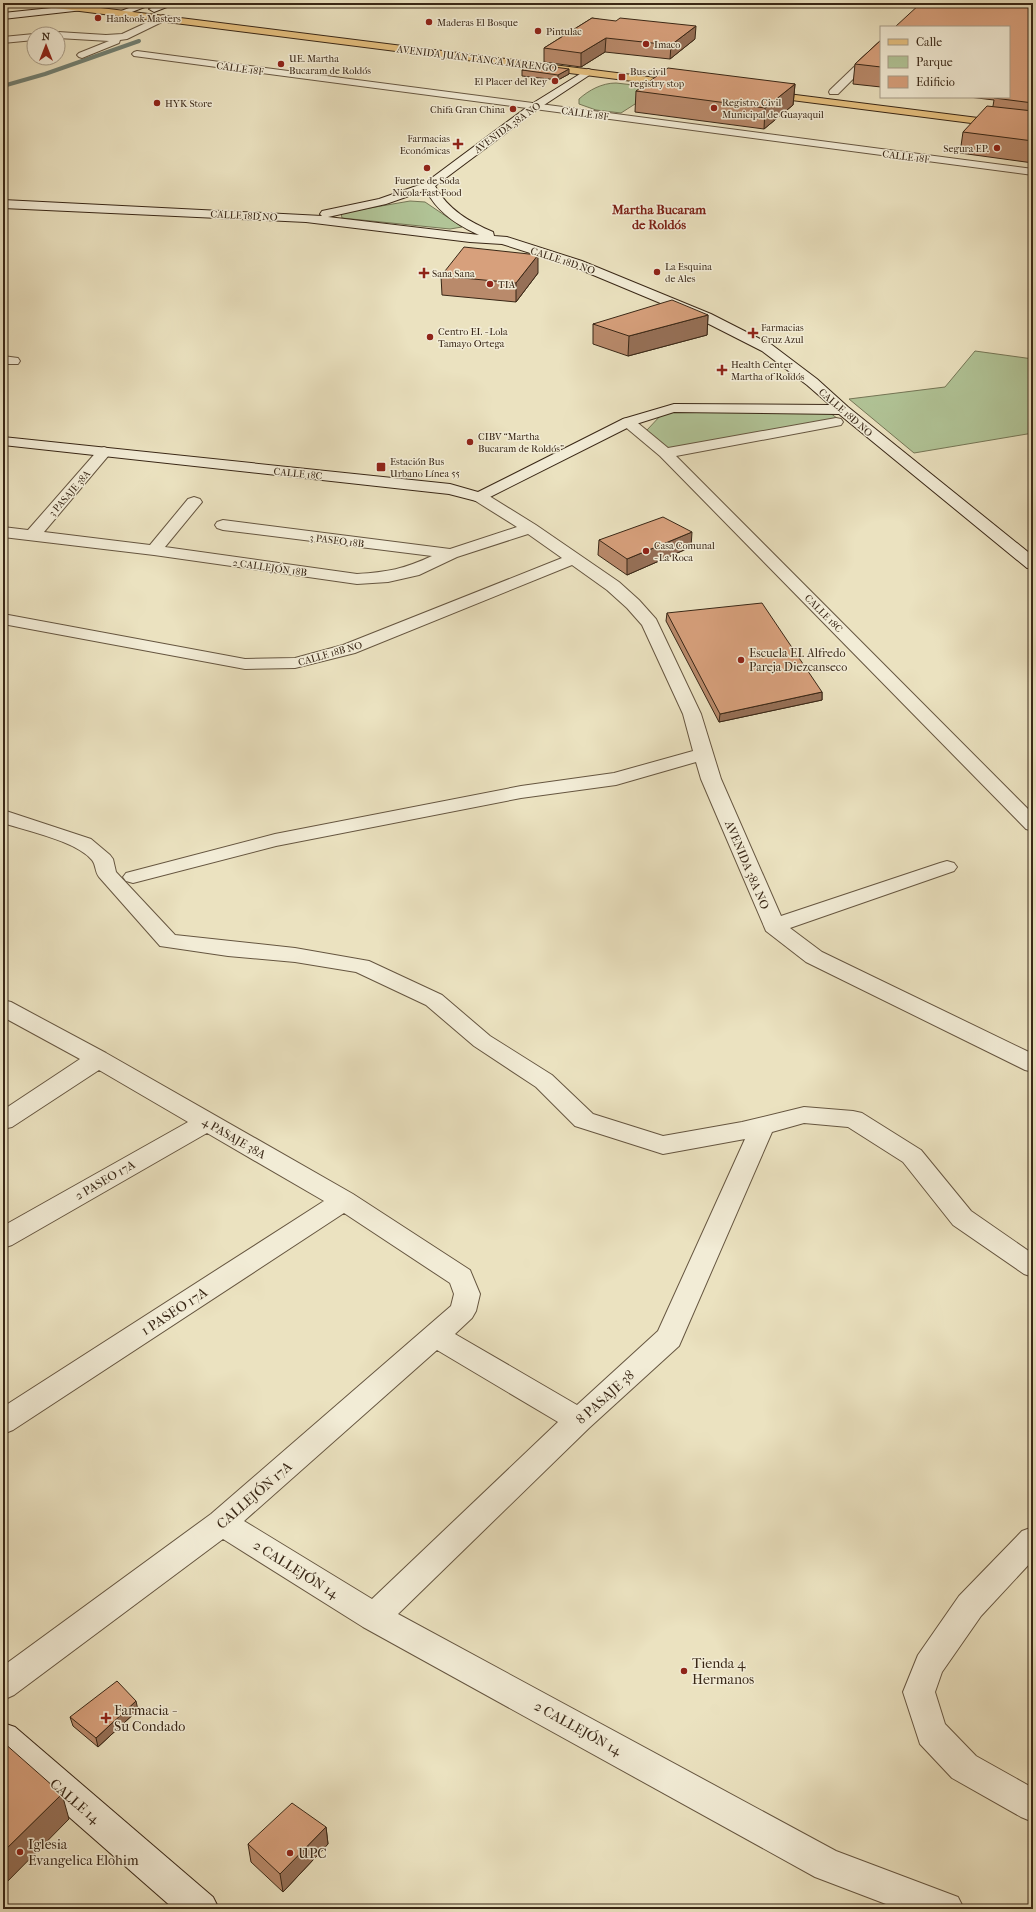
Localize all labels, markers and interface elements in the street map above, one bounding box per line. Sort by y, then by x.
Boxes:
marker: Hankook Masters [93,13,103,23]
place label: Hankook Masters [106,13,181,25]
marker: Maderas El Bosque [424,17,434,27]
place label: Maderas El Bosque [437,17,518,29]
north arrow [26,26,66,66]
marker: Pintulac [533,26,543,36]
place label: Pintulac [546,26,582,38]
legend [880,26,1010,98]
text: N [42,30,51,43]
text: Calle [916,35,942,49]
marker: Imaco [641,39,651,49]
place label: Imaco [654,39,680,51]
street label: AVENIDA JUAN TANCA MARENGO [395,43,558,75]
place label: UE. Martha Bucaram de Roldós [289,53,371,77]
text: Parque [916,55,953,69]
marker: UE. Martha Bucaram de Roldós [276,59,286,69]
street label: CALLE 18F [216,60,265,78]
place label: Bus civil registry stop [630,66,685,90]
marker: Bus civil registry stop [617,72,627,82]
text: Edificio [916,75,955,89]
place label: El Placer del Rey [474,76,548,88]
marker: El Placer del Rey [550,76,560,86]
place label: Registro Civil Municipal de Guayaquil [722,97,824,121]
marker: HYK Store [152,98,162,108]
place label: HYK Store [165,98,212,110]
street label: AVENIDA 38A NO [471,100,543,157]
marker: Registro Civil Municipal de Guayaquil [709,103,719,113]
place label: Chifa Gran China [430,104,505,116]
marker: Chifa Gran China [508,104,518,114]
street label: CALLE 18F [561,105,610,123]
place label: Farmacias Económicas [400,133,450,157]
marker: Farmacias Económicas [453,139,463,149]
place label: Segura EP. [943,143,989,155]
marker: Segura EP. [992,143,1002,153]
street label: CALLE 18F [882,148,931,166]
marker: Fuente de Soda Nicola Fast Food [422,163,432,173]
place label: Fuente de Soda Nicola Fast Food [392,175,462,199]
district label: Martha Bucaram de Roldós [611,202,706,232]
street label: CALLE 18D NO [210,208,278,224]
street label: CALLE 18D NO [529,245,597,277]
place label: La Esquina de Ales [665,261,712,285]
marker: La Esquina de Ales [652,267,662,277]
marker: Sana Sana [419,268,429,278]
place label: Sana Sana [432,268,475,280]
marker: TIA [485,279,495,289]
place label: TIA [498,279,516,291]
place label: Farmacias Cruz Azul [761,322,804,346]
place label: Centro EI. - Lola Tamayo Ortega [438,326,508,350]
marker: Farmacias Cruz Azul [748,328,758,338]
marker: Centro EI. - Lola Tamayo Ortega [425,332,435,342]
place label: Health Center Martha of Roldós [731,359,805,383]
marker: Health Center Martha of Roldós [716,364,728,376]
street label: CALLE 18D NO [816,386,875,439]
place label: CIBV “Martha Bucaram de Roldós” [478,431,564,455]
marker: CIBV “Martha Bucaram de Roldós” [465,437,475,447]
place label: Estación Bus Urbano Línea 55 [390,456,460,480]
marker: Estación Bus Urbano Línea 55 [375,461,387,473]
street label: CALLE 18C [273,465,323,483]
street label: 3 PASAJE 38A [46,468,93,519]
street label: 3 PASEO 18B [309,532,365,550]
place label: Casa Comunal - La Roca [654,540,715,564]
marker: Casa Comunal - La Roca [641,546,651,556]
street label: 2 CALLEJÓN 18B [232,556,308,579]
street label: CALLE 18C [802,592,845,635]
street label: CALLE 18B NO [297,639,364,669]
place label: Escuela EI. Alfredo Pareja Diezcanseco [749,646,847,674]
marker: Escuela EI. Alfredo Pareja Diezcanseco [736,655,746,665]
street label: AVENIDA 38A NO [722,818,772,911]
street label: 4 PASAJE 38A [200,1114,268,1162]
street label: 2 PASEO 17A [73,1157,138,1203]
street label: 1 PASEO 17A [138,1283,211,1339]
street label: 8 PASAJE 38 [573,1367,638,1428]
street label: CALLEJÓN 17A [212,1457,296,1533]
street label: 2 CALLEJÓN 14 [250,1536,343,1603]
place label: Tienda 4 Hermanos [692,1655,754,1688]
marker: Tienda 4 Hermanos [679,1666,689,1676]
street label: 2 CALLEJÓN 14 [531,1697,625,1760]
place label: Farmacia - Su Condado [114,1702,185,1735]
marker: Farmacia - Su Condado [101,1713,111,1723]
street label: CALLE 14 [46,1775,104,1828]
place label: Iglesia Evangelica Elohim [28,1836,139,1869]
place label: UPC [298,1845,327,1862]
marker: Iglesia Evangelica Elohim [15,1847,25,1857]
marker: UPC [285,1848,295,1858]

